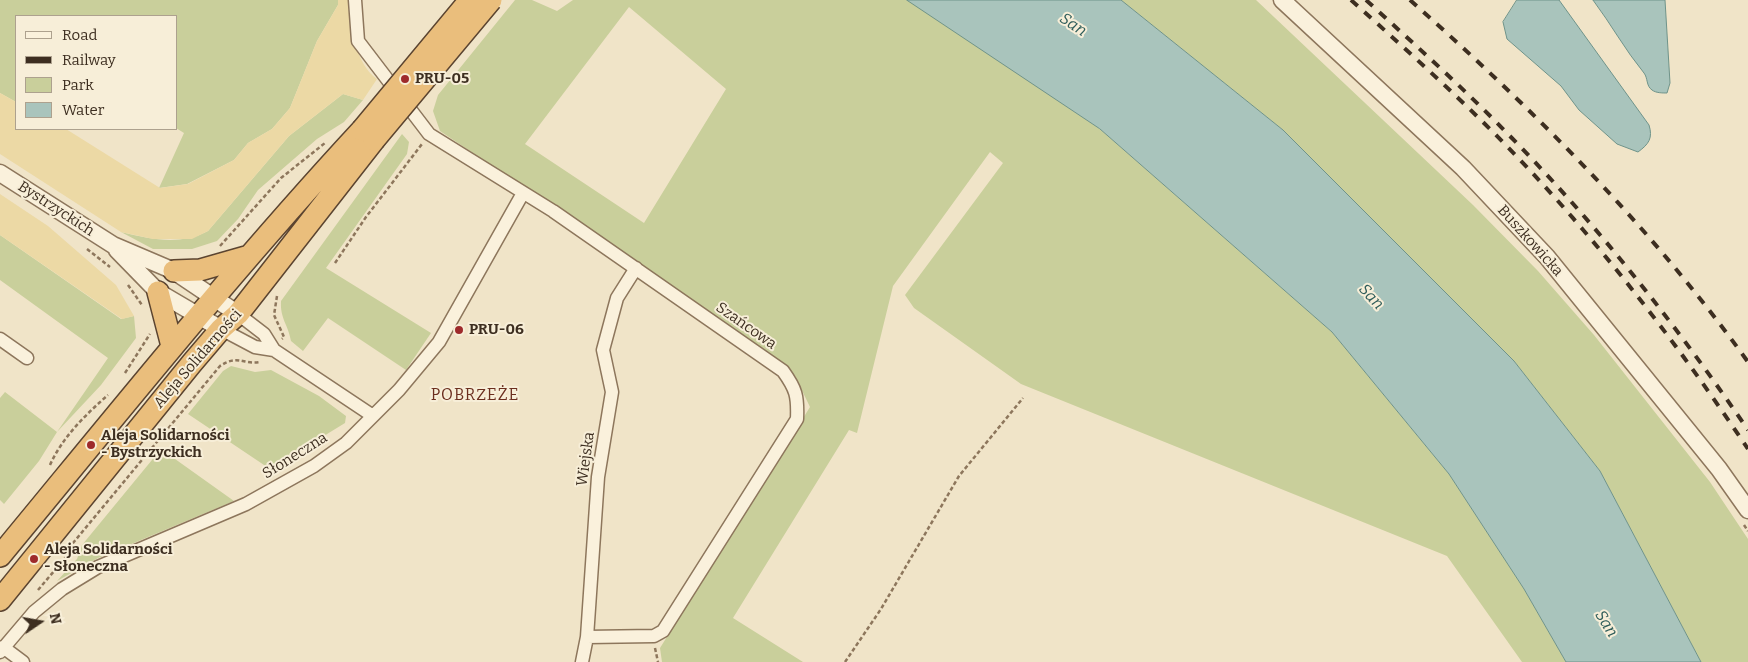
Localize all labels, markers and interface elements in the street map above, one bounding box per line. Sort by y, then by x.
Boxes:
water label: San [1056,9,1090,41]
legend [15,15,178,130]
text: Road [62,26,97,44]
text: Railway [62,51,116,69]
place label: PRU-05 [415,70,469,88]
marker: PRU-05 [399,73,411,85]
text: Park [62,76,94,94]
text: Water [62,101,104,119]
street label: Bystrzyckich [14,178,98,240]
street label: Buszkowicka [1493,202,1567,280]
water label: San [1354,280,1388,314]
street label: Szańcowa [712,299,780,353]
street label: Aleja Solidarności [150,306,246,412]
place label: PRU-06 [469,321,524,339]
marker: PRU-06 [453,324,465,336]
district label: POBRZEŻE [430,386,520,406]
place label: Aleja Solidarności - Bystrzyckich [101,427,229,462]
street label: Słoneczna [259,429,331,483]
street label: Wiejska [573,431,599,487]
marker: Aleja Solidarności - Bystrzyckich [85,439,97,451]
place label: Aleja Solidarności - Słoneczna [44,541,172,576]
marker: Aleja Solidarności - Słoneczna [28,553,40,565]
north arrow [15,597,65,647]
water label: San [1590,607,1622,641]
text: N [46,612,65,626]

